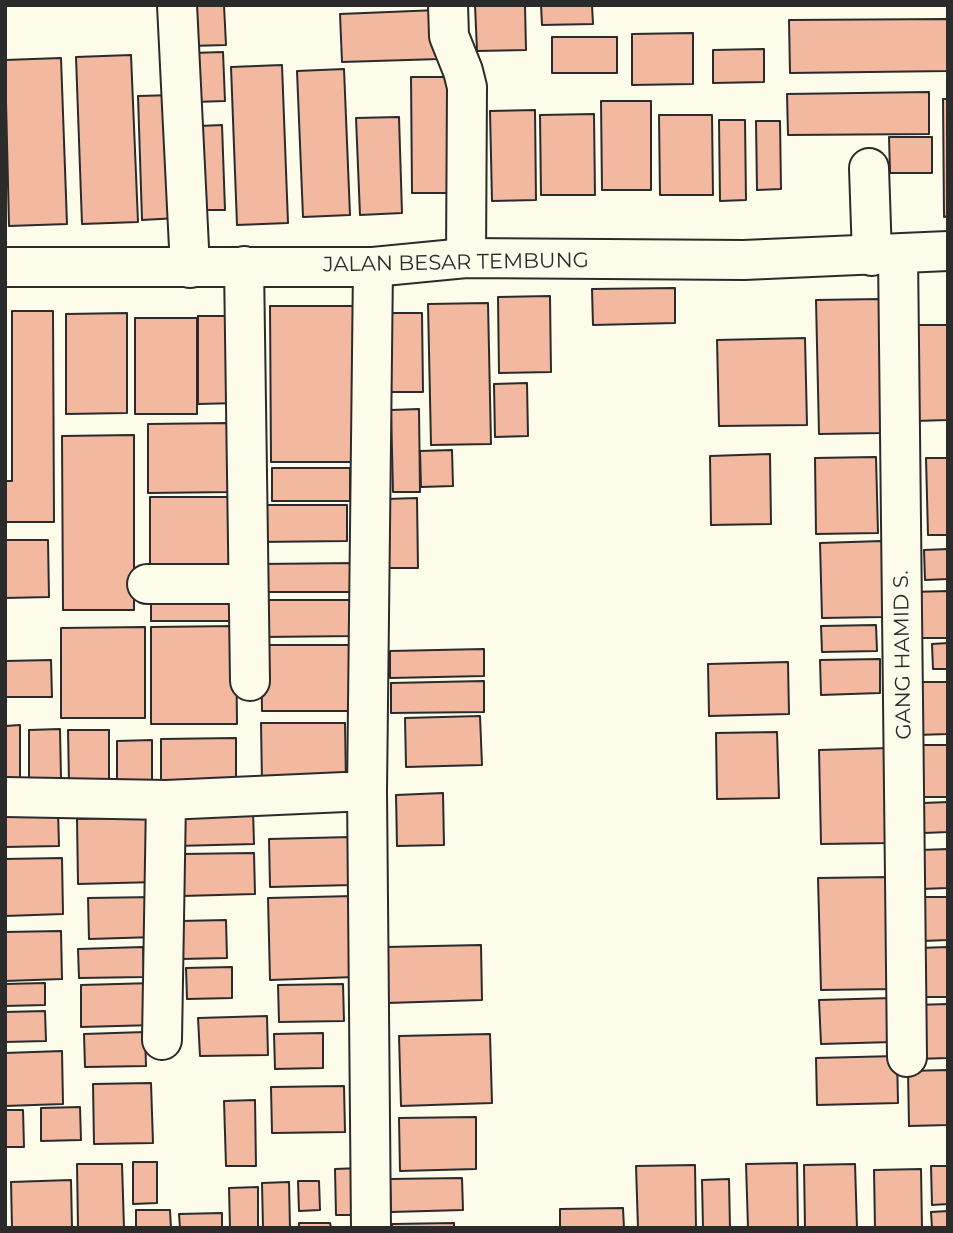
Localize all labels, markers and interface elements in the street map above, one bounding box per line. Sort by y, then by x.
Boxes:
street label: JALAN BESAR TEMBUNG [323,248,589,278]
street label: GANG HAMID S. [889,570,917,740]

